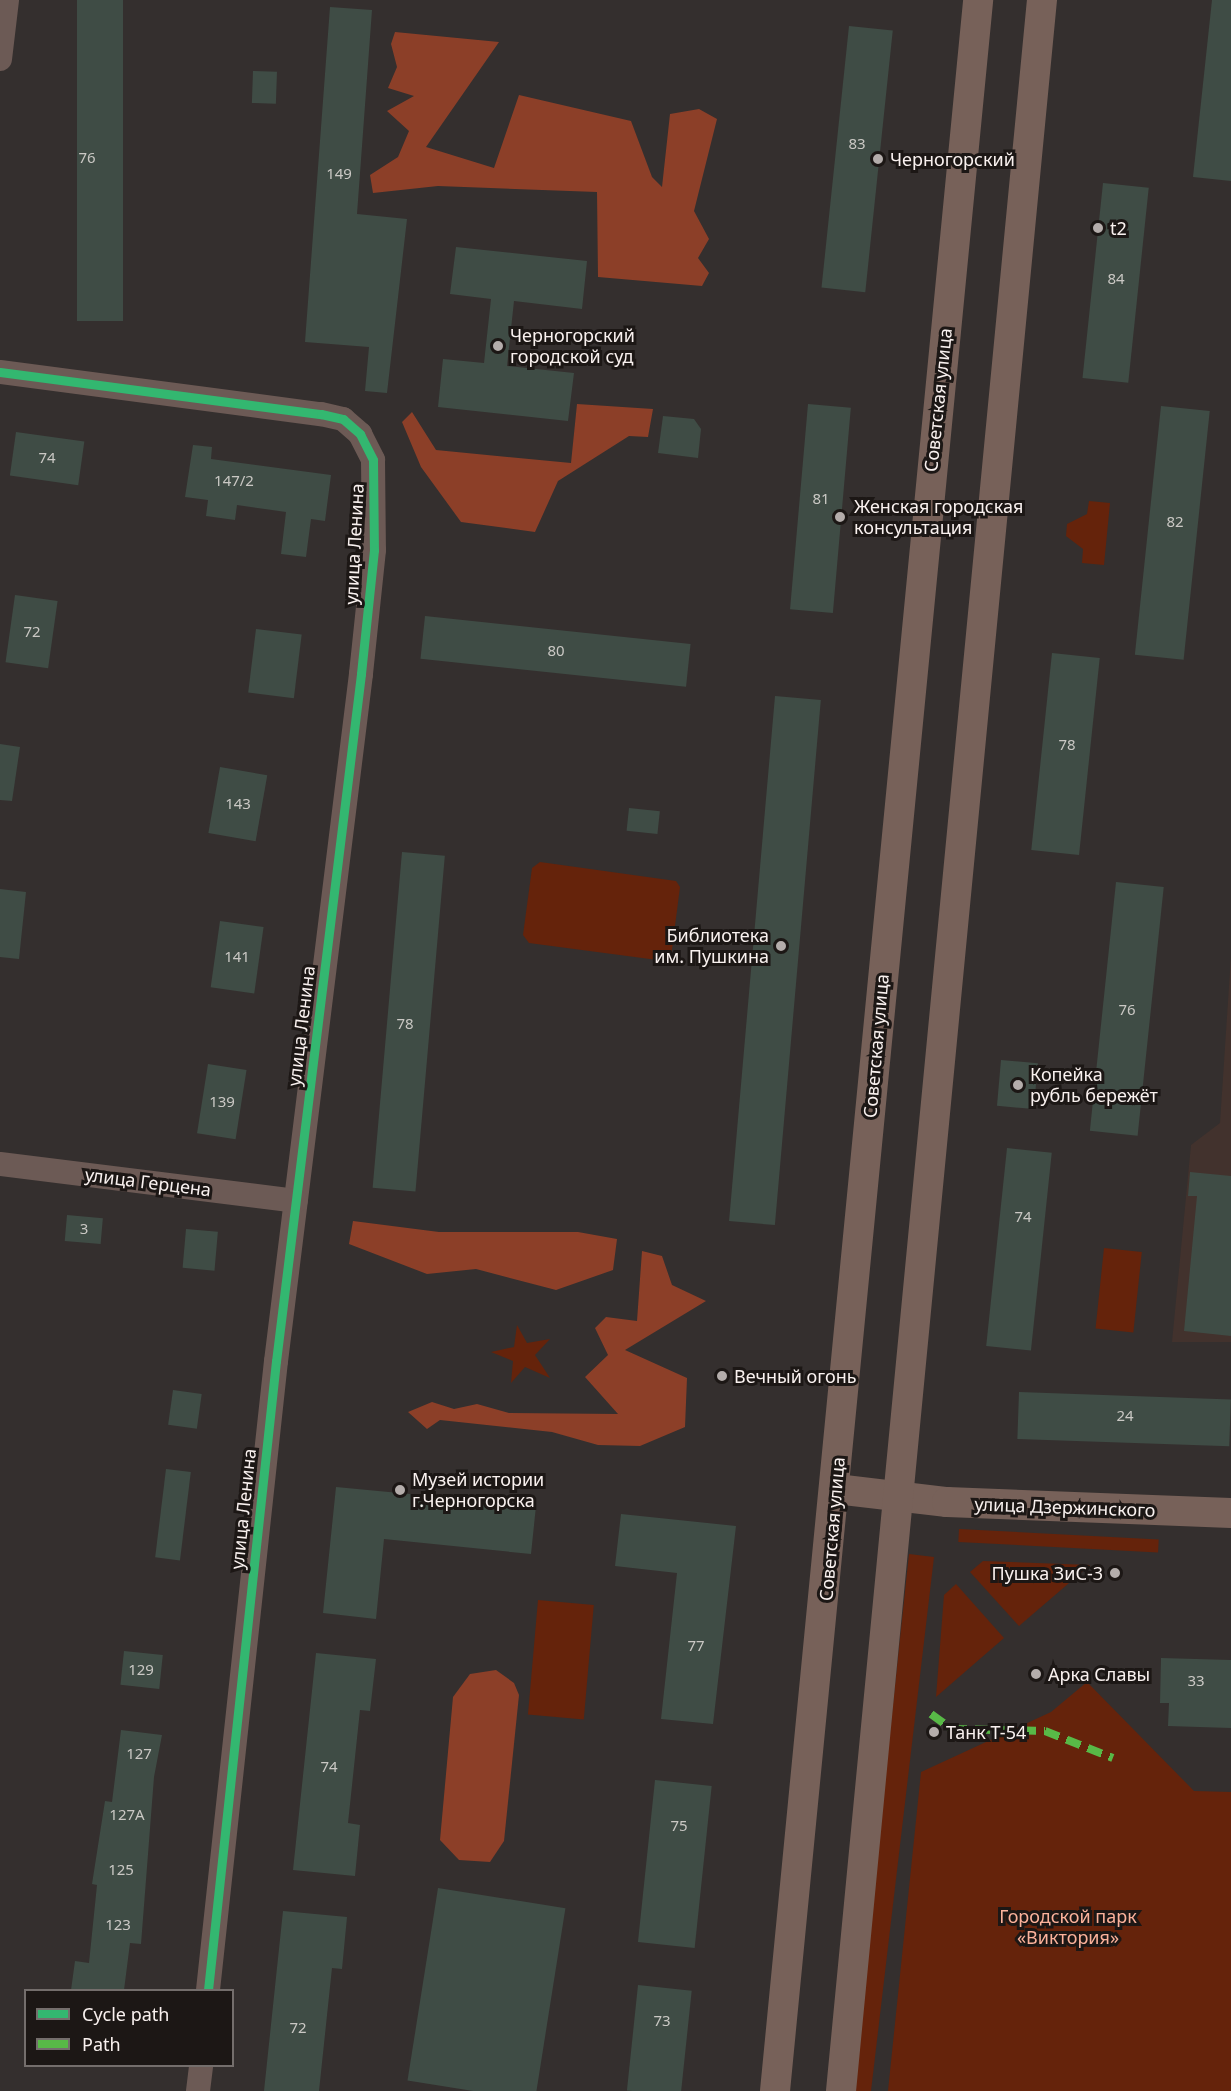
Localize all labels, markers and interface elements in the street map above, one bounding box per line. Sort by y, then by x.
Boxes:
house number: 83 [848,135,866,153]
place label: Черногорский [890,148,1015,170]
house number: 76 [78,149,96,167]
marker: Черногорский [871,152,885,166]
house number: 149 [326,165,352,183]
place label: t2 [1110,217,1127,239]
marker: t2 [1091,221,1105,235]
house number: 84 [1107,270,1125,288]
place label: Черногорский городской суд [510,325,635,368]
street label: Советская улица [920,327,956,473]
marker: Черногорский городской суд [491,339,505,353]
house number: 74 [38,449,56,467]
house number: 147/2 [214,472,254,490]
street label: улица Ленина [340,483,368,605]
house number: 81 [812,490,830,508]
place label: Женская городская консультация [854,496,1023,538]
marker: Женская городская консультация [831,508,849,526]
house number: 82 [1166,513,1184,531]
house number: 72 [23,623,41,641]
house number: 80 [547,642,565,660]
house number: 78 [1058,736,1076,754]
house number: 143 [225,795,251,813]
place label: Библиотека им. Пушкина [654,925,769,968]
marker: Библиотека им. Пушкина [774,939,788,953]
house number: 141 [224,948,250,966]
street label: улица Ленина [283,964,319,1088]
street label: Советская улица [859,973,893,1119]
house number: 76 [1118,1001,1136,1019]
house number: 78 [396,1015,414,1033]
place label: Копейка рубль бережёт [1030,1064,1158,1106]
marker: Копейка рубль бережёт [1011,1078,1025,1092]
house number: 139 [209,1093,235,1111]
street label: улица Герцена [84,1164,212,1200]
house number: 74 [1014,1208,1032,1226]
house number: 3 [80,1220,88,1238]
place label: Вечный огонь [734,1365,857,1387]
marker: Вечный огонь [715,1369,729,1383]
house number: 24 [1116,1407,1134,1425]
street label: улица Ленина [226,1447,260,1571]
street label: Советская улица [815,1456,849,1602]
place label: Музей истории г.Черногорска [412,1469,544,1512]
marker: Музей истории г.Черногорска [393,1483,407,1497]
street label: улица Дзержинского [974,1493,1156,1521]
place label: Пушка ЗиС-3 [991,1562,1103,1584]
marker: Пушка ЗиС-3 [1108,1566,1122,1580]
house number: 77 [687,1637,705,1655]
house number: 129 [128,1661,154,1679]
place label: Арка Славы [1048,1663,1150,1685]
marker: Арка Славы [1029,1667,1043,1681]
house number: 33 [1187,1672,1205,1690]
place label: Танк Т-54 [946,1721,1026,1743]
marker: Танк Т-54 [927,1725,941,1739]
house number: 127 [126,1745,152,1763]
house number: 74 [320,1758,338,1776]
house number: 127А [109,1806,145,1824]
house number: 75 [670,1817,688,1835]
house number: 125 [108,1861,134,1879]
park label: Городской парк «Виктория» [999,1906,1137,1948]
house number: 123 [105,1916,131,1934]
legend [24,1989,234,2067]
text: Cycle path [82,2002,169,2026]
house number: 73 [653,2012,671,2030]
house number: 72 [289,2019,307,2037]
text: Path [82,2032,121,2056]

